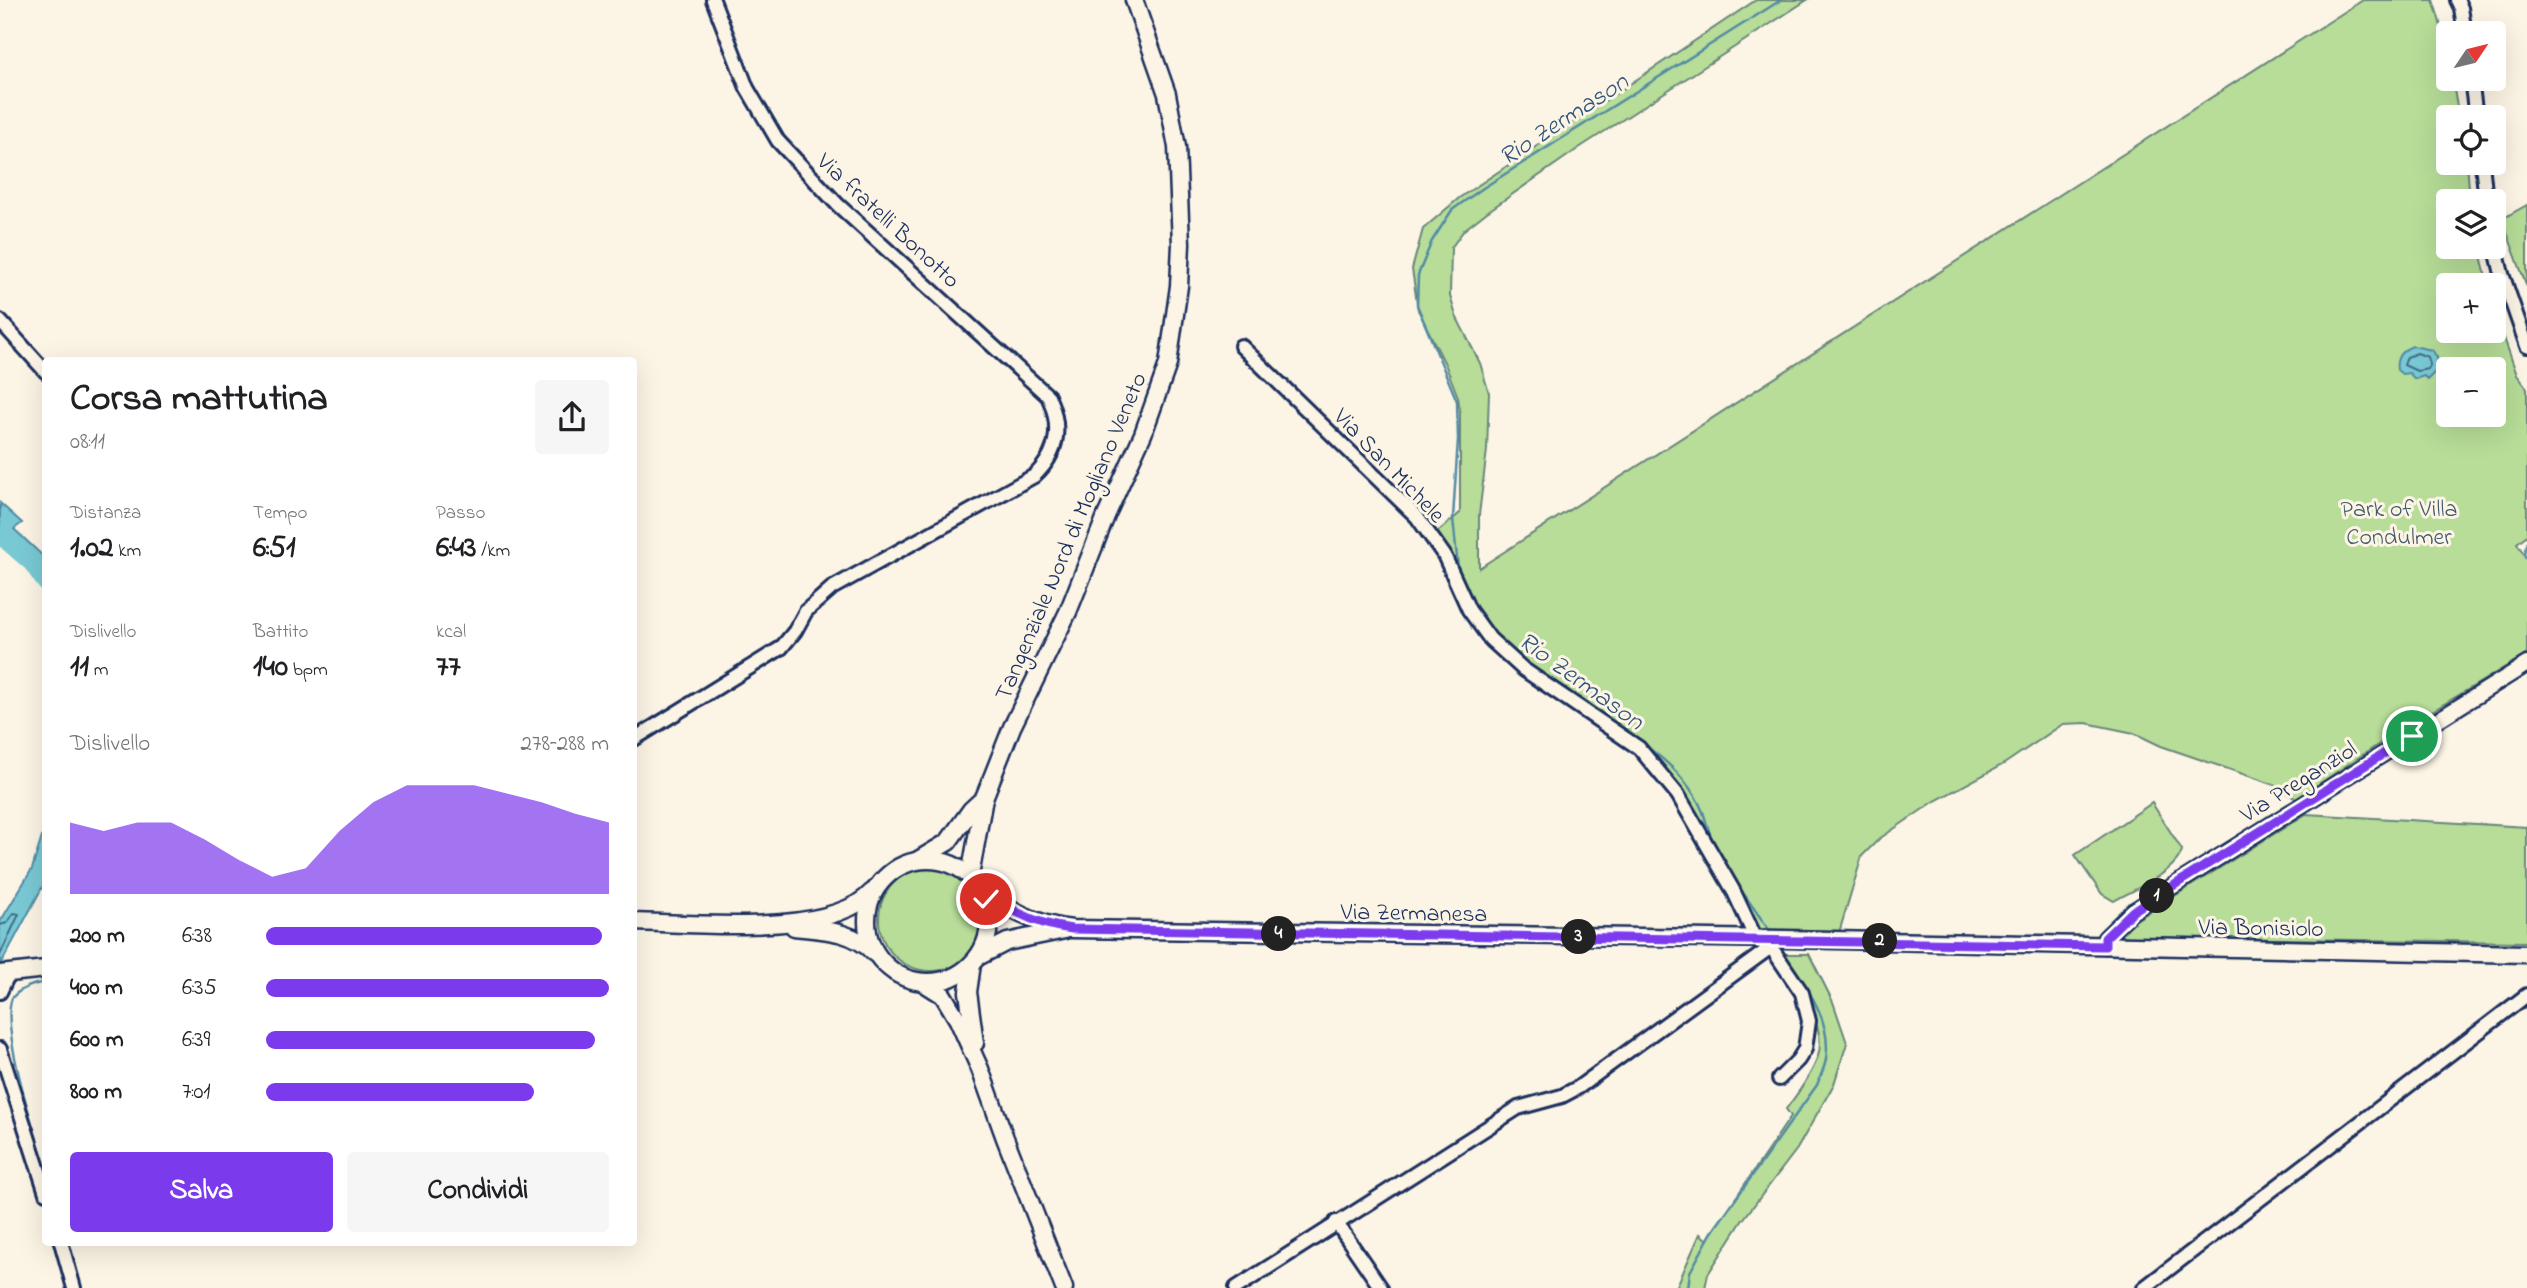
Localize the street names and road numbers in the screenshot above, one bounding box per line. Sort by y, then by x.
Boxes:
street label: Via fratelli Bonotto [807,145,967,298]
street label: Tangenziale Nord di Mogliano Veneto [987,368,1157,706]
street label: Via San Michele [1323,400,1453,532]
street label: Via Preganziol [2233,733,2365,834]
street label: Via Zermanesa [1339,896,1488,933]
street label: Via Bonisiolo [2197,911,2324,948]

